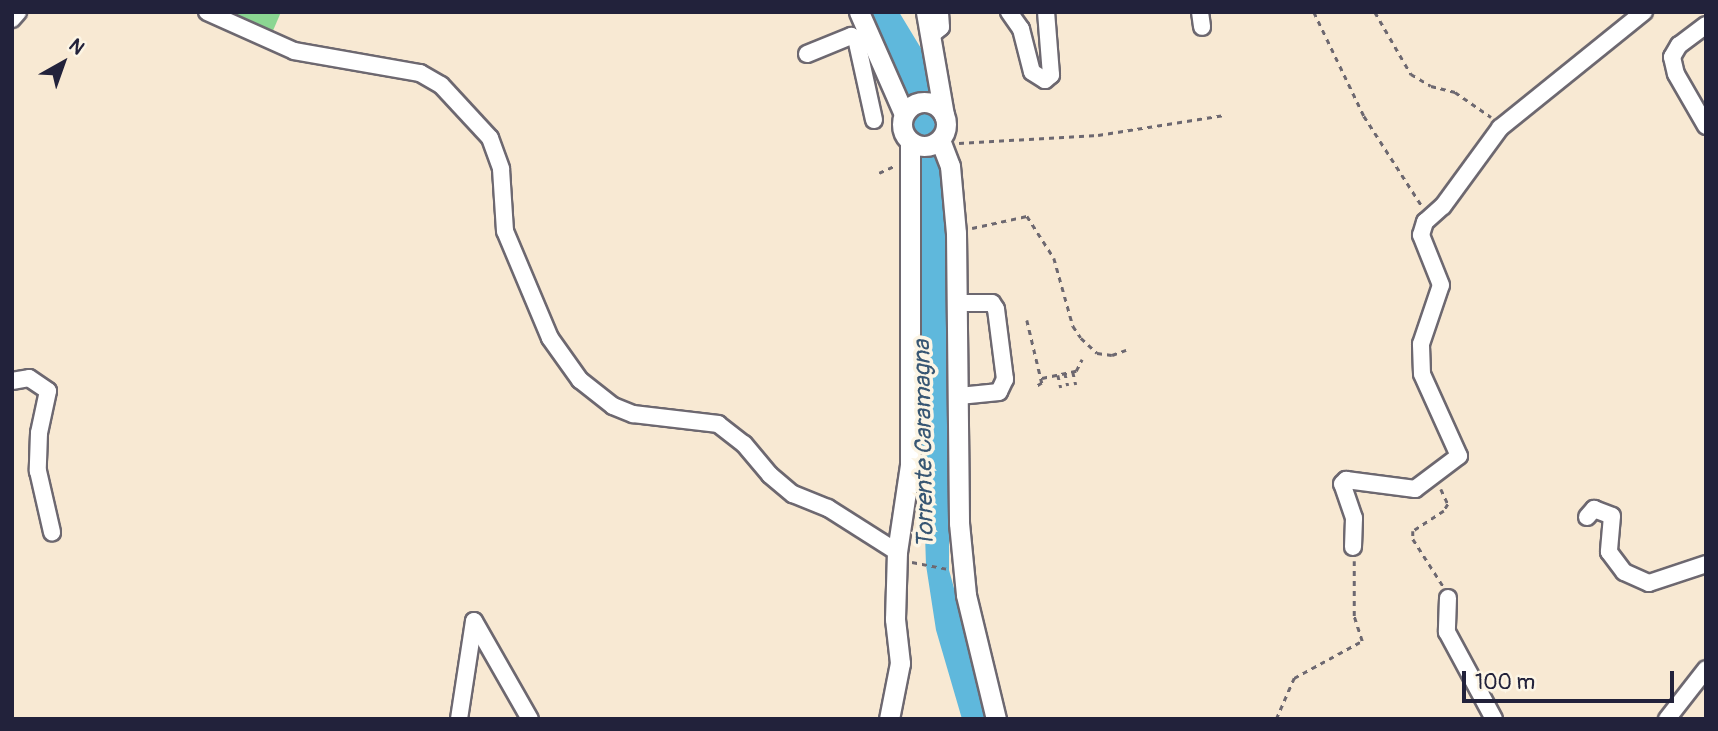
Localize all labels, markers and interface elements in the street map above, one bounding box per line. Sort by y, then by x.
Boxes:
north arrow [28,28,98,98]
text: N [64,34,89,60]
water label: Torrente Caramagna [908,340,940,548]
scale bar [1466,658,1678,702]
text: 100 m [1475,669,1535,696]

